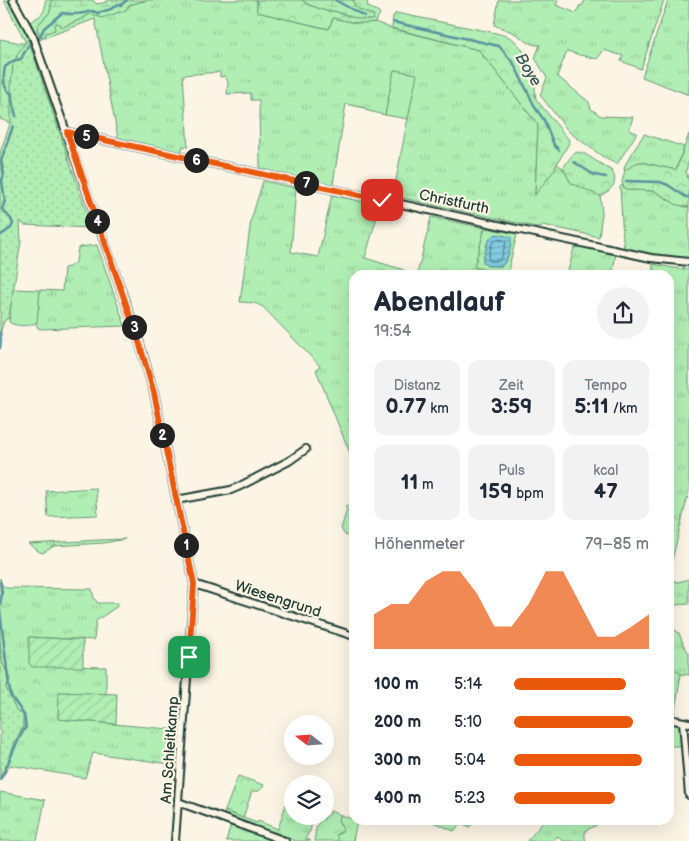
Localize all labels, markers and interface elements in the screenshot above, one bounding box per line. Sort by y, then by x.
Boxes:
water label: Boye [511,50,545,90]
pin: 5 [74,124,98,148]
text: 5 [82,128,91,145]
pin: 6 [184,148,208,172]
text: 6 [192,152,201,169]
pin: 7 [294,170,318,196]
text: 7 [303,175,310,192]
pin [361,179,403,221]
street label: Christfurth [417,185,491,219]
icon: check [368,186,396,214]
pin: 4 [84,208,110,234]
text: 4 [93,213,102,230]
text: Abendlauf [374,286,505,319]
button: share [597,287,649,339]
pin: 3 [122,314,146,340]
text: 3 [130,319,139,336]
text: 19:54 [374,322,412,341]
text: Distanz [394,377,441,394]
text: Zeit [499,377,524,394]
text: Tempo [584,377,627,394]
text: 0.77 [386,394,427,419]
text: 3:59 [491,394,532,419]
text: 5:11 [574,394,609,419]
text: km [427,400,449,417]
text: /km [609,400,638,417]
pin: 2 [150,422,174,448]
text: 2 [158,427,167,444]
text: Puls [498,462,525,479]
text: kcal [593,462,618,479]
text: 11 [401,470,418,495]
text: m [418,476,434,493]
text: 159 [479,479,512,504]
text: 47 [594,479,618,504]
text: bpm [512,485,544,502]
pin: 1 [174,532,198,558]
text: Höhenmeter [374,535,464,554]
text: 79–85 m [585,535,649,554]
text: 1 [184,537,189,554]
street label: Wiesengrund [232,576,324,622]
pin [168,636,210,678]
icon: arrive [175,643,203,671]
text: 100 m [374,675,419,694]
text: 5:14 [454,675,482,694]
street label: Am Schleitkamp [157,695,183,804]
text: 200 m [374,713,421,732]
text: 5:10 [454,713,482,732]
north arrow [284,715,334,765]
map controls [284,715,334,825]
text: 300 m [374,751,421,770]
text: 5:04 [454,751,486,770]
button: layers [284,775,334,825]
text: 400 m [374,789,421,808]
text: 5:23 [454,789,485,808]

